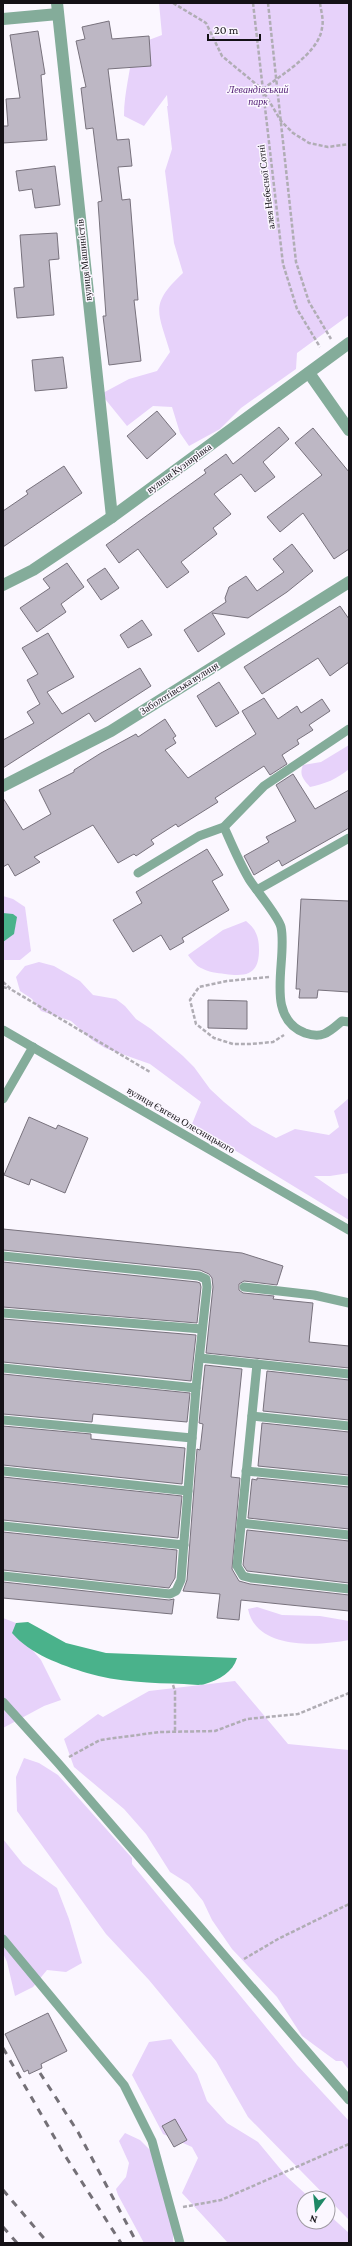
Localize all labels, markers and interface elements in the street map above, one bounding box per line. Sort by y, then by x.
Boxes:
scale bar [208,16,260,42]
text: 20 m [214,23,239,37]
park label: Левандівський парк [226,84,289,107]
street label: алея Небесної Сотні [255,144,277,230]
street label: вулиця Машиністів [74,218,94,301]
street label: вулиця Кузнярівка [144,440,214,495]
street label: Заболотівська вулиця [138,659,221,717]
street label: вулиця Євгена Олесницького [125,1085,237,1155]
north arrow [296,2190,336,2230]
text: N [308,2213,319,2226]

